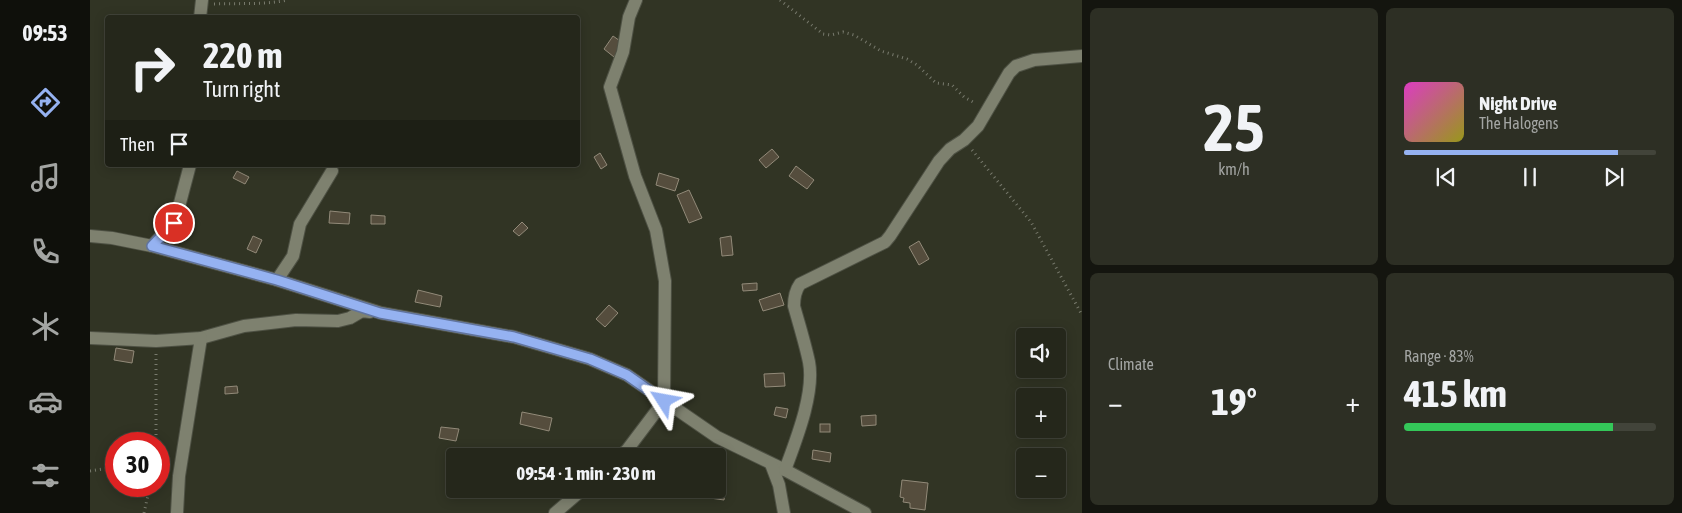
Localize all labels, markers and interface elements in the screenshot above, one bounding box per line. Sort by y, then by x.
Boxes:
text: 09:53 [22,20,68,46]
icon: right [120,35,185,100]
text: 220 m [203,35,282,75]
text: Turn right [203,76,280,102]
icon: directions [28,85,63,120]
text: 25 [1203,90,1265,165]
text: Night Drive [1479,92,1557,114]
text: The Halogens [1479,114,1559,132]
icon: arrive [165,130,193,158]
text: Then [120,133,155,155]
icon: music [28,160,63,195]
text: km/h [1218,160,1250,178]
icon: previous [1432,163,1460,191]
icon: pause [1516,163,1544,191]
icon: next [1600,163,1628,191]
pin [153,202,195,244]
icon: arrive [160,209,188,237]
icon: phone [28,234,63,269]
icon: climate [28,309,63,344]
map controls [1016,328,1066,498]
button: sound [1016,328,1066,378]
text: Range · 83% [1404,347,1474,365]
text: Climate [1108,355,1154,373]
text: 415 km [1404,372,1507,415]
position arrow [637,374,689,426]
text: 19° [1211,380,1257,423]
icon: car [28,384,63,419]
text: − [1108,386,1123,418]
text: + [1345,386,1360,418]
button: + [1016,388,1066,438]
speed limit sign: 30 [105,432,170,497]
button: − [1016,448,1066,498]
icon: filters [28,458,63,493]
text: 09:54 · 1 min · 230 m [516,462,656,484]

